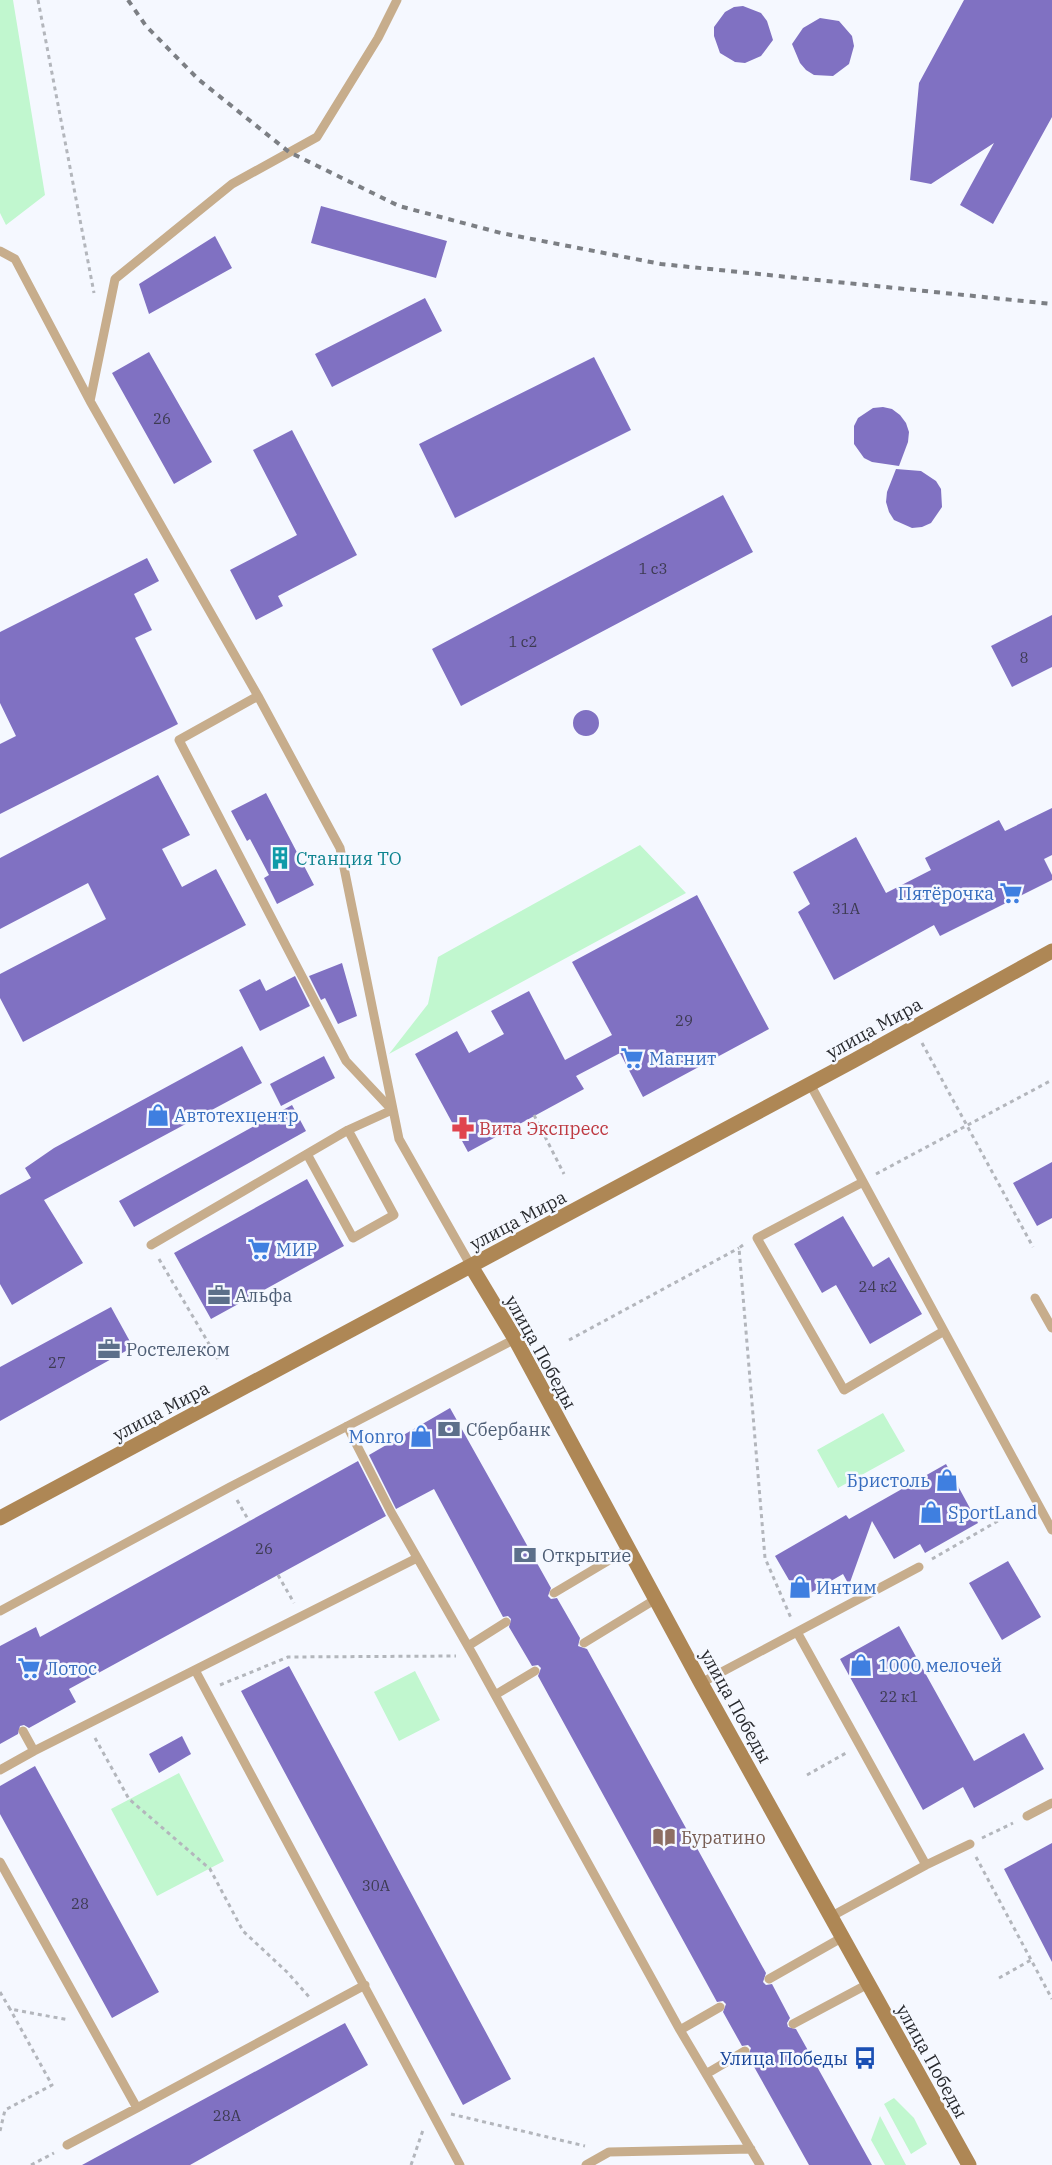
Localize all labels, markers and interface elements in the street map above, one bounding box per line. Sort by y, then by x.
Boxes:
house number: 26 [153,409,171,428]
house number: 1 с3 [638,559,668,578]
house number: 1 с2 [508,632,538,651]
house number: 8 [1019,648,1029,667]
building icon: Станция ТО [267,845,293,871]
place label: Станция ТО [296,847,402,870]
supermarket icon: Пятёрочка [998,880,1024,906]
place label: Пятёрочка [898,882,994,905]
house number: 31А [832,899,861,918]
street label: улица Мира [822,992,926,1064]
house number: 29 [675,1011,693,1030]
supermarket icon: Магнит [619,1045,645,1071]
place label: Магнит [649,1047,716,1070]
shop icon: Автотехцентр [145,1102,171,1128]
place label: Автотехцентр [174,1104,299,1127]
pharmacy icon: Вита Экспресс [450,1115,476,1141]
place label: Вита Экспресс [479,1117,609,1140]
street label: улица Мира [466,1185,570,1255]
supermarket icon: МИР [246,1236,272,1262]
place label: МИР [276,1238,317,1261]
house number: 24 к2 [858,1277,898,1296]
office icon: Альфа [206,1282,232,1308]
place label: Альфа [235,1284,292,1307]
street label: улица Победы [500,1291,582,1413]
office icon: Ростелеком [96,1336,122,1362]
place label: Ростелеком [126,1338,230,1361]
house number: 27 [48,1353,66,1372]
street label: улица Мира [109,1376,213,1446]
bank icon: Сбербанк [436,1416,462,1442]
place label: Сбербанк [466,1418,551,1441]
shop icon: Monro [408,1423,434,1449]
place label: Monro [349,1425,404,1448]
shop icon: Бристоль [934,1467,960,1493]
place label: Бристоль [846,1469,930,1492]
shop icon: SportLand [918,1499,944,1525]
place label: SportLand [948,1501,1037,1524]
house number: 26 [255,1539,273,1558]
bank icon: Открытие [512,1542,538,1568]
place label: Открытие [542,1544,631,1567]
shop icon: Интим [787,1574,813,1600]
place label: Интим [816,1576,877,1599]
street label: улица Победы [695,1645,777,1767]
shop icon: 1000 мелочей [848,1652,874,1678]
place label: 1000 мелочей [878,1654,1002,1677]
supermarket icon: Лотос [16,1655,42,1681]
place label: Лотос [46,1657,97,1680]
house number: 22 к1 [879,1687,919,1706]
library icon: Буратино [651,1824,677,1850]
place label: Буратино [681,1826,766,1849]
house number: 30А [362,1876,391,1895]
house number: 28 [71,1894,89,1913]
street label: улица Победы [891,2000,973,2122]
bus stop icon: Улица Победы [852,2045,878,2071]
place label: Улица Победы [720,2047,848,2070]
house number: 28А [213,2106,242,2125]

